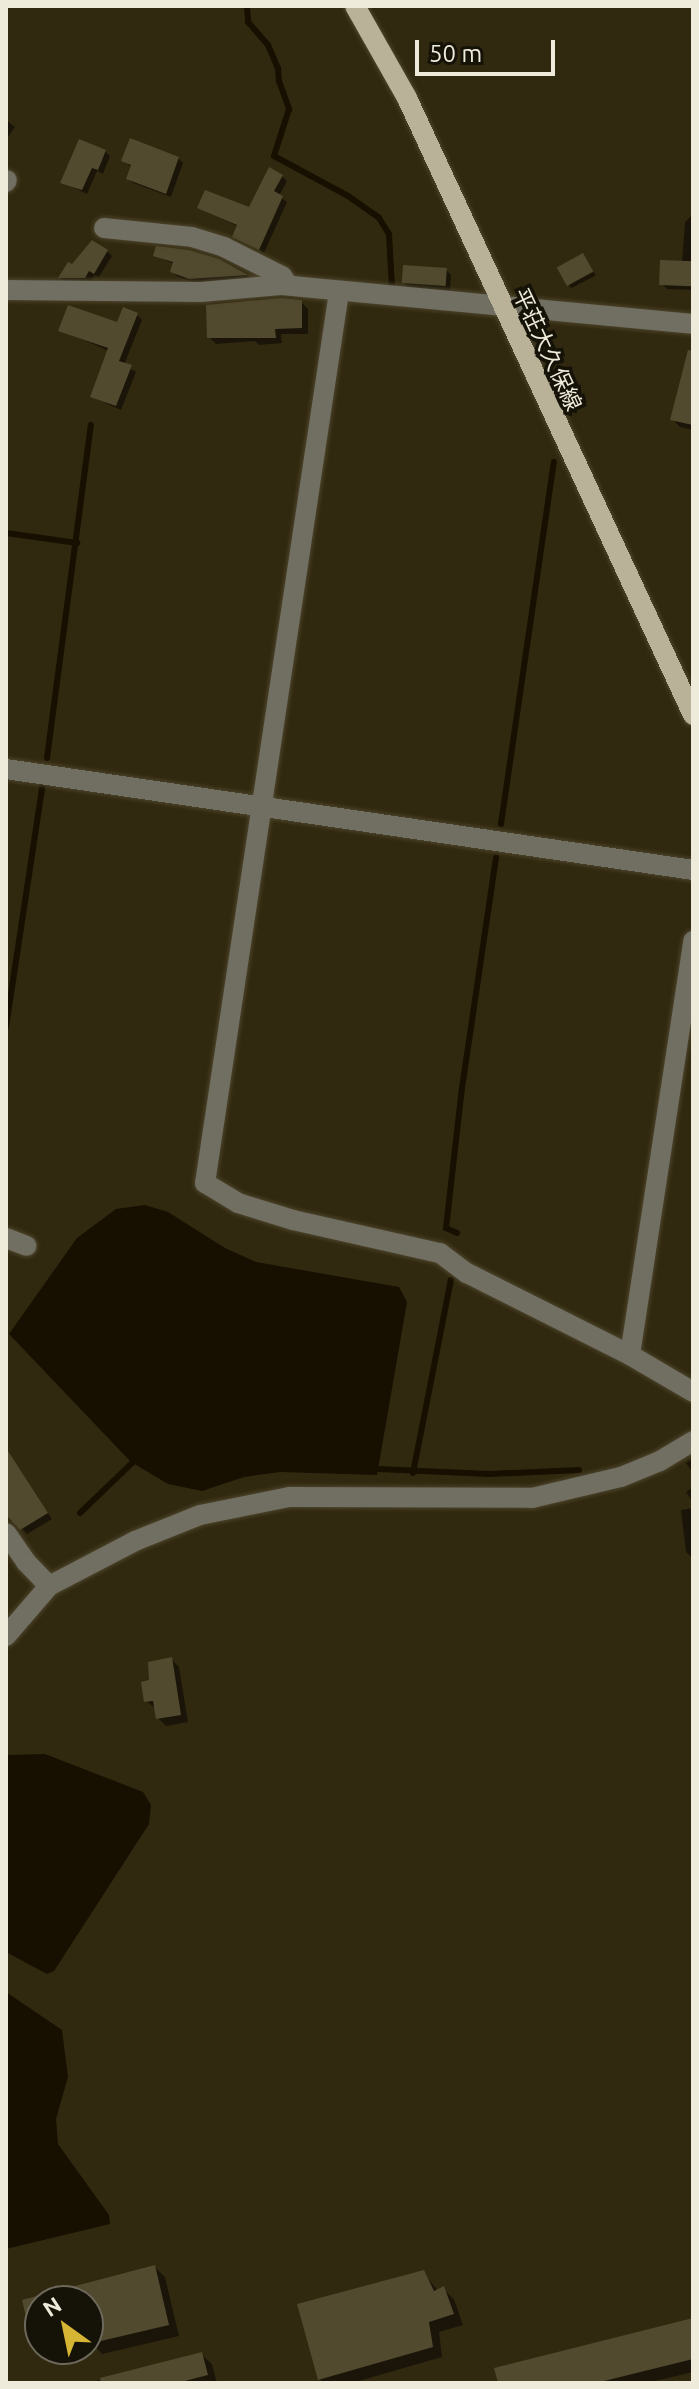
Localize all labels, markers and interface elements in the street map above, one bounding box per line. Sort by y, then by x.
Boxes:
scale bar [419,24,559,74]
text: 50 m [429,40,482,67]
street label: 平荘大久保線 [508,284,588,414]
north arrow [24,2285,104,2365]
text: N [38,2291,65,2321]

